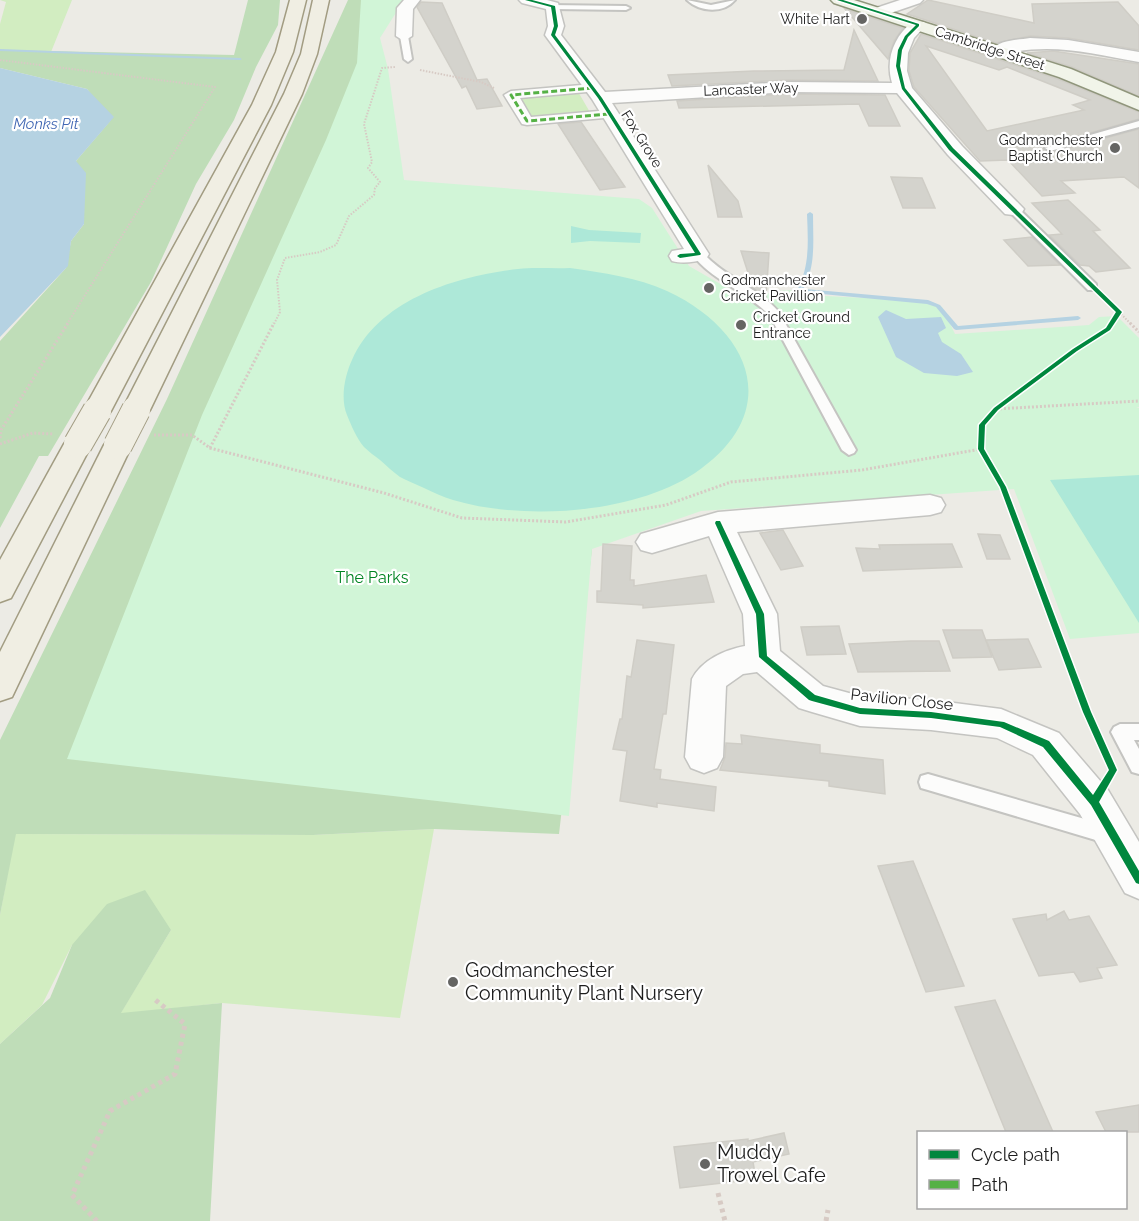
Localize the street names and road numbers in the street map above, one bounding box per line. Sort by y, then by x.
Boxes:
street label: Cambridge Street [933,23,1047,73]
street label: Lancaster Way [703,79,799,99]
street label: Fox Grove [618,107,666,171]
street label: Pavilion Close [850,685,954,714]

